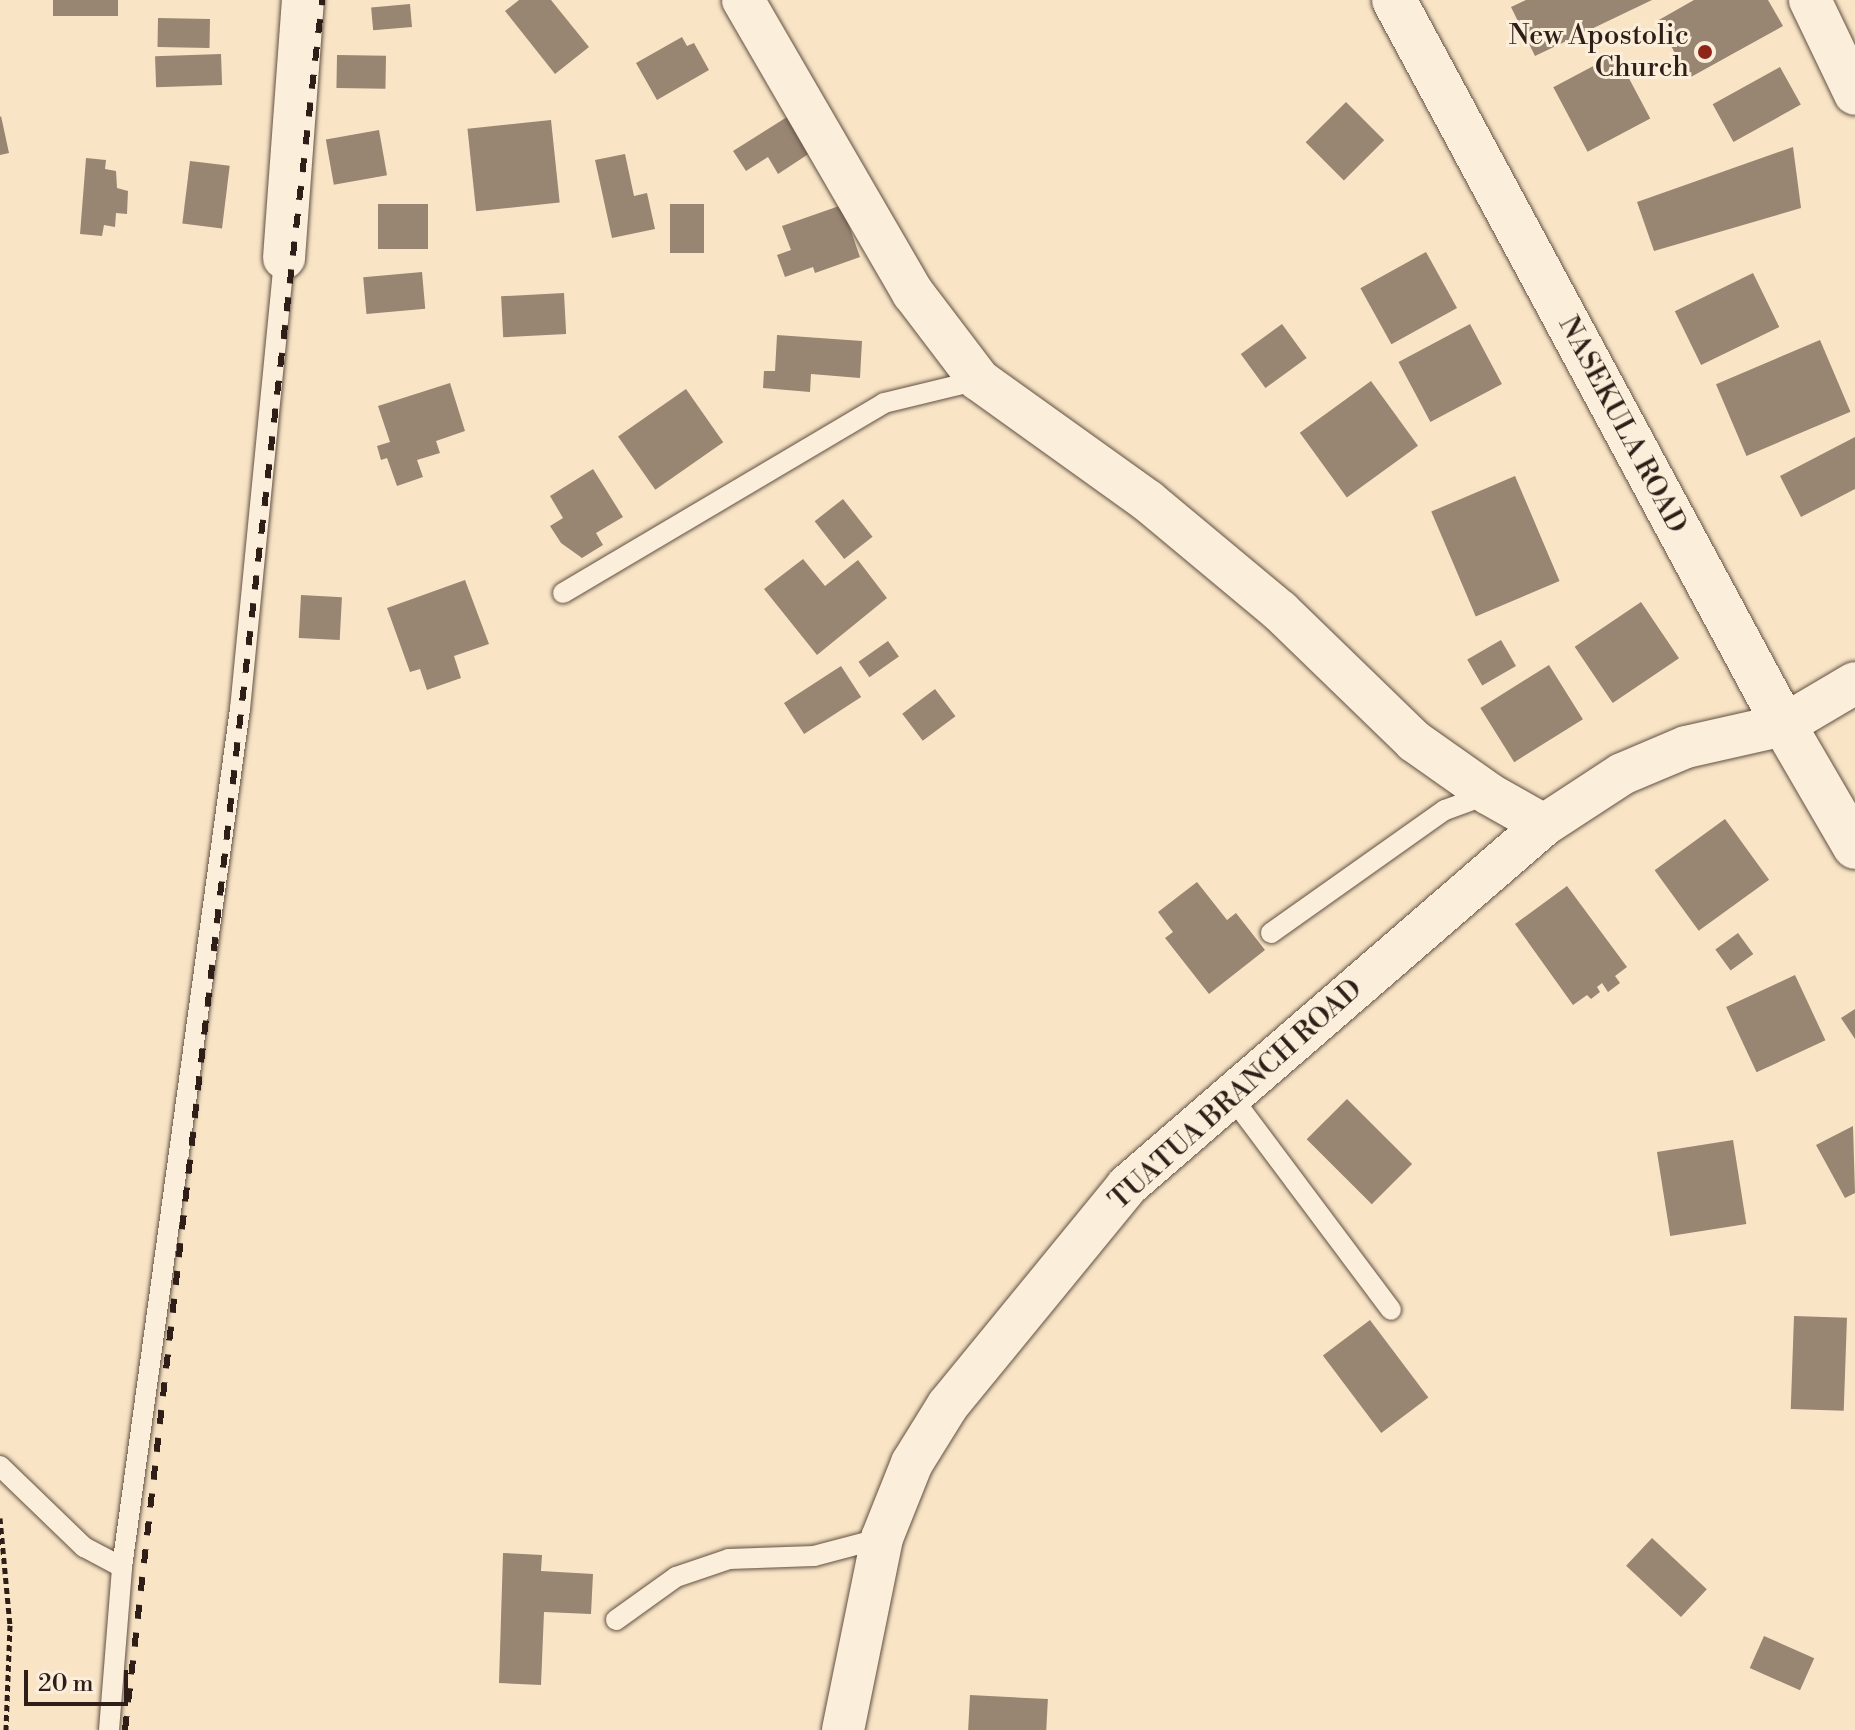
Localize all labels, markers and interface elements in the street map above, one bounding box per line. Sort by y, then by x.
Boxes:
place label: New Apostolic Church [1509,19,1689,85]
marker: New Apostolic Church [1696,43,1714,61]
street label: NASEKULA ROAD [1551,311,1693,539]
street label: TUATUA BRANCH ROAD [1103,973,1369,1217]
scale bar [28,1654,132,1704]
text: 20 m [38,1669,94,1699]

